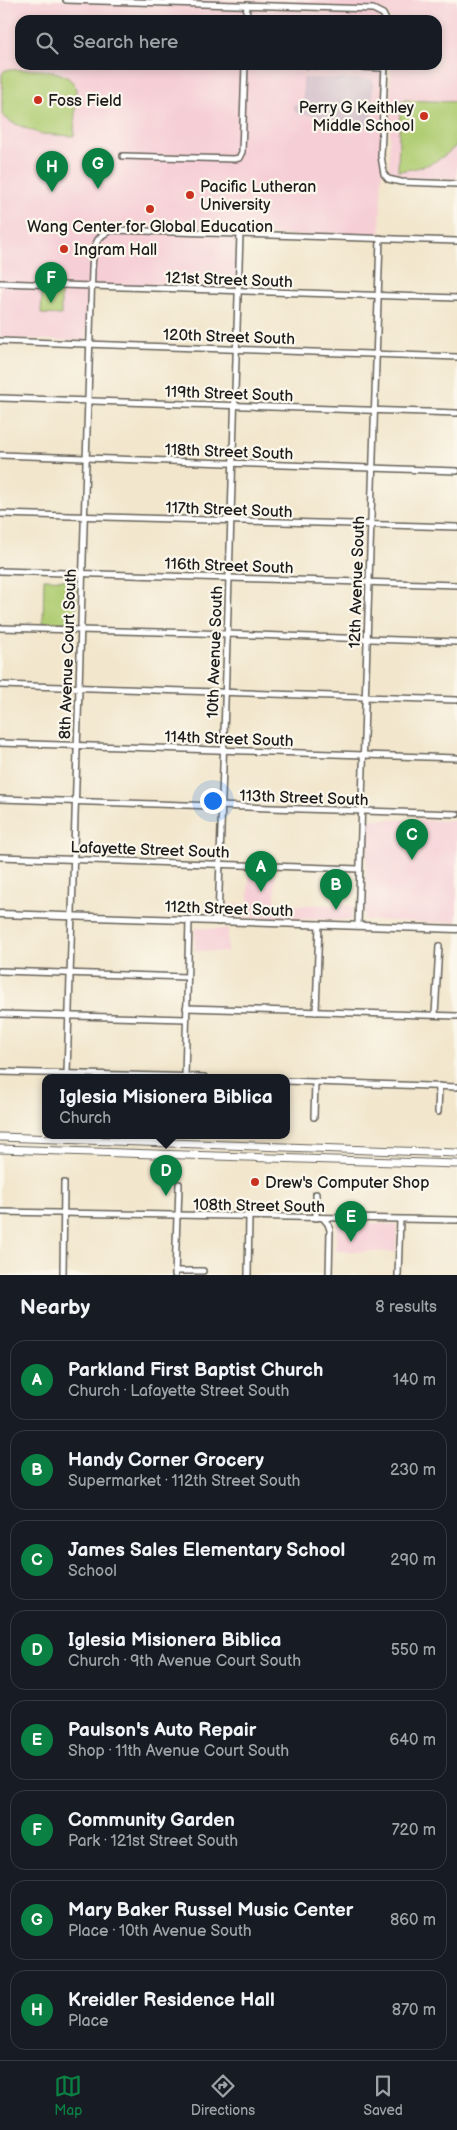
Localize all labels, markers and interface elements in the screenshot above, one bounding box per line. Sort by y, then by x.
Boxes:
search box [15,15,442,70]
icon: search [33,29,61,57]
text: Search here [73,31,178,54]
place label: Foss Field [48,92,122,111]
marker: Foss Field [32,94,44,106]
place label: Perry G Keithley Middle School [299,99,415,136]
marker: Perry G Keithley Middle School [418,110,430,122]
pin: G [82,148,114,189]
pin: H [36,151,68,192]
place label: Pacific Lutheran University [200,178,316,215]
marker: Pacific Lutheran University [184,189,196,201]
marker: Wang Center for Global Education [144,203,156,215]
place label: Wang Center for Global Education [27,218,273,237]
place label: Ingram Hall [74,241,157,260]
marker: Ingram Hall [58,243,70,255]
pin: F [35,262,67,303]
street label: 121st Street South [165,269,293,292]
street label: 120th Street South [163,326,295,349]
street label: 119th Street South [164,383,294,406]
street label: 118th Street South [164,441,294,464]
street label: 117th Street South [165,499,293,522]
street label: 12th Avenue South [346,515,369,649]
street label: 116th Street South [164,555,294,578]
street label: 8th Avenue Court South [56,568,81,740]
street label: 10th Avenue South [204,585,227,719]
street label: 114th Street South [164,728,294,751]
street label: 113th Street South [239,787,369,810]
your location [200,788,226,814]
pin: C [396,819,428,860]
street label: Lafayette Street South [70,838,230,863]
pin: A [245,851,277,892]
pin: B [320,869,352,910]
street label: 112th Street South [164,898,294,921]
popup [42,1074,290,1139]
text: Iglesia Misionera Biblica [59,1086,273,1109]
text: Church [59,1109,111,1128]
pin: D [150,1155,182,1196]
place label: Drew's Computer Shop [265,1174,429,1193]
marker: Drew's Computer Shop [249,1176,261,1188]
street label: 108th Street South [193,1196,325,1217]
pin: E [335,1201,367,1242]
text: Nearby [20,1295,90,1320]
text: 8 results [375,1298,437,1317]
text: Parkland First Baptist Church [68,1359,323,1382]
text: A [32,1371,42,1390]
text: 140 m [393,1371,436,1390]
text: Church · Lafayette Street South [68,1382,289,1401]
text: Handy Corner Grocery [68,1449,264,1472]
text: B [31,1461,43,1480]
text: 230 m [390,1461,436,1480]
text: Supermarket · 112th Street South [68,1472,300,1491]
text: James Sales Elementary School [68,1539,345,1562]
text: C [31,1551,43,1570]
text: 290 m [390,1551,436,1570]
text: School [68,1562,117,1581]
text: Iglesia Misionera Biblica [68,1629,282,1652]
text: D [31,1641,43,1660]
text: 550 m [391,1641,436,1660]
text: Church · 9th Avenue Court South [68,1652,301,1671]
text: Paulson's Auto Repair [68,1719,256,1742]
text: E [32,1731,42,1750]
text: 640 m [390,1731,436,1750]
text: Shop · 11th Avenue Court South [68,1742,289,1761]
text: Community Garden [68,1809,235,1832]
text: F [32,1821,42,1840]
text: 720 m [392,1821,436,1840]
text: Park · 121st Street South [68,1832,238,1851]
text: Mary Baker Russel Music Center [68,1899,353,1922]
text: G [31,1911,43,1930]
text: 860 m [390,1911,436,1930]
text: Place · 10th Avenue South [68,1922,252,1941]
text: Kreidler Residence Hall [68,1989,275,2012]
text: H [31,2001,43,2020]
text: 870 m [392,2001,436,2020]
text: Place [68,2012,109,2031]
tab: Map [54,2072,82,2119]
tab: Directions [191,2072,255,2119]
tab: Saved [363,2072,403,2119]

